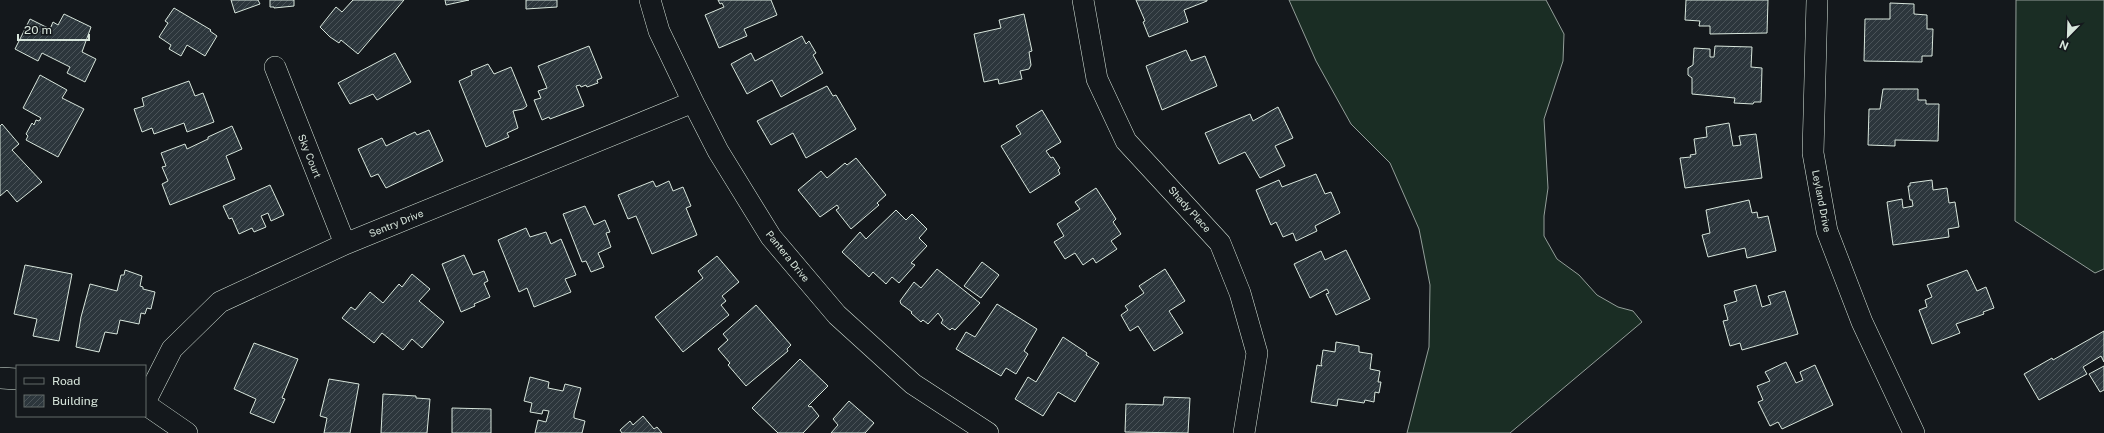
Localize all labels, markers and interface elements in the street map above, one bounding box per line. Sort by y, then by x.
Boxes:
scale bar [18,16,89,42]
north arrow [2048,16,2088,56]
text: 20 m [24,23,52,37]
text: N [2058,38,2070,52]
street label: Sky Court [296,132,324,180]
street label: Leyland Drive [1810,169,1834,233]
street label: Shady Place [1166,184,1214,235]
street label: Sentry Drive [367,207,425,239]
street label: Pantera Drive [764,228,813,284]
legend [16,365,146,417]
text: Road [52,374,80,388]
text: Building [52,394,98,408]

